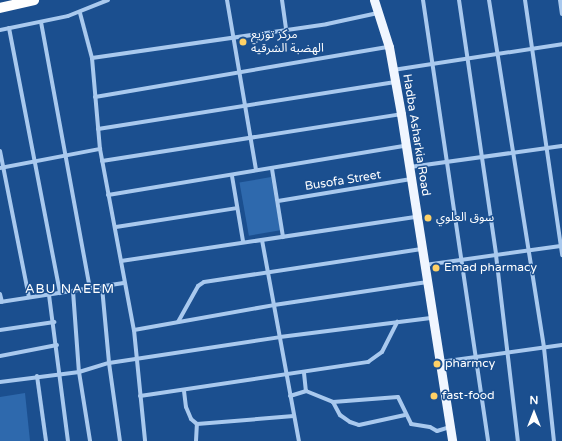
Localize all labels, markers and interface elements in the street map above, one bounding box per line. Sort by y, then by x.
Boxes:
place label: مركز توزيع الهضبة الشرقية [251,28,324,56]
marker: مركز توزيع الهضبة الشرقية [238,37,248,47]
street label: Hadba Asharkia Road [399,73,433,197]
street label: Busofa Street [304,168,382,194]
place label: سوق العلوي [436,211,494,225]
marker: سوق العلوي [423,213,433,223]
place label: Emad pharmacy [444,261,537,275]
marker: Emad pharmacy [431,263,441,273]
district label: ABU NAEEM [25,281,115,297]
place label: pharmcy [445,357,495,371]
marker: pharmcy [432,359,442,369]
place label: fast-food [442,389,495,403]
marker: fast-food [429,391,439,401]
north arrow [514,393,554,433]
text: N [530,394,538,407]

